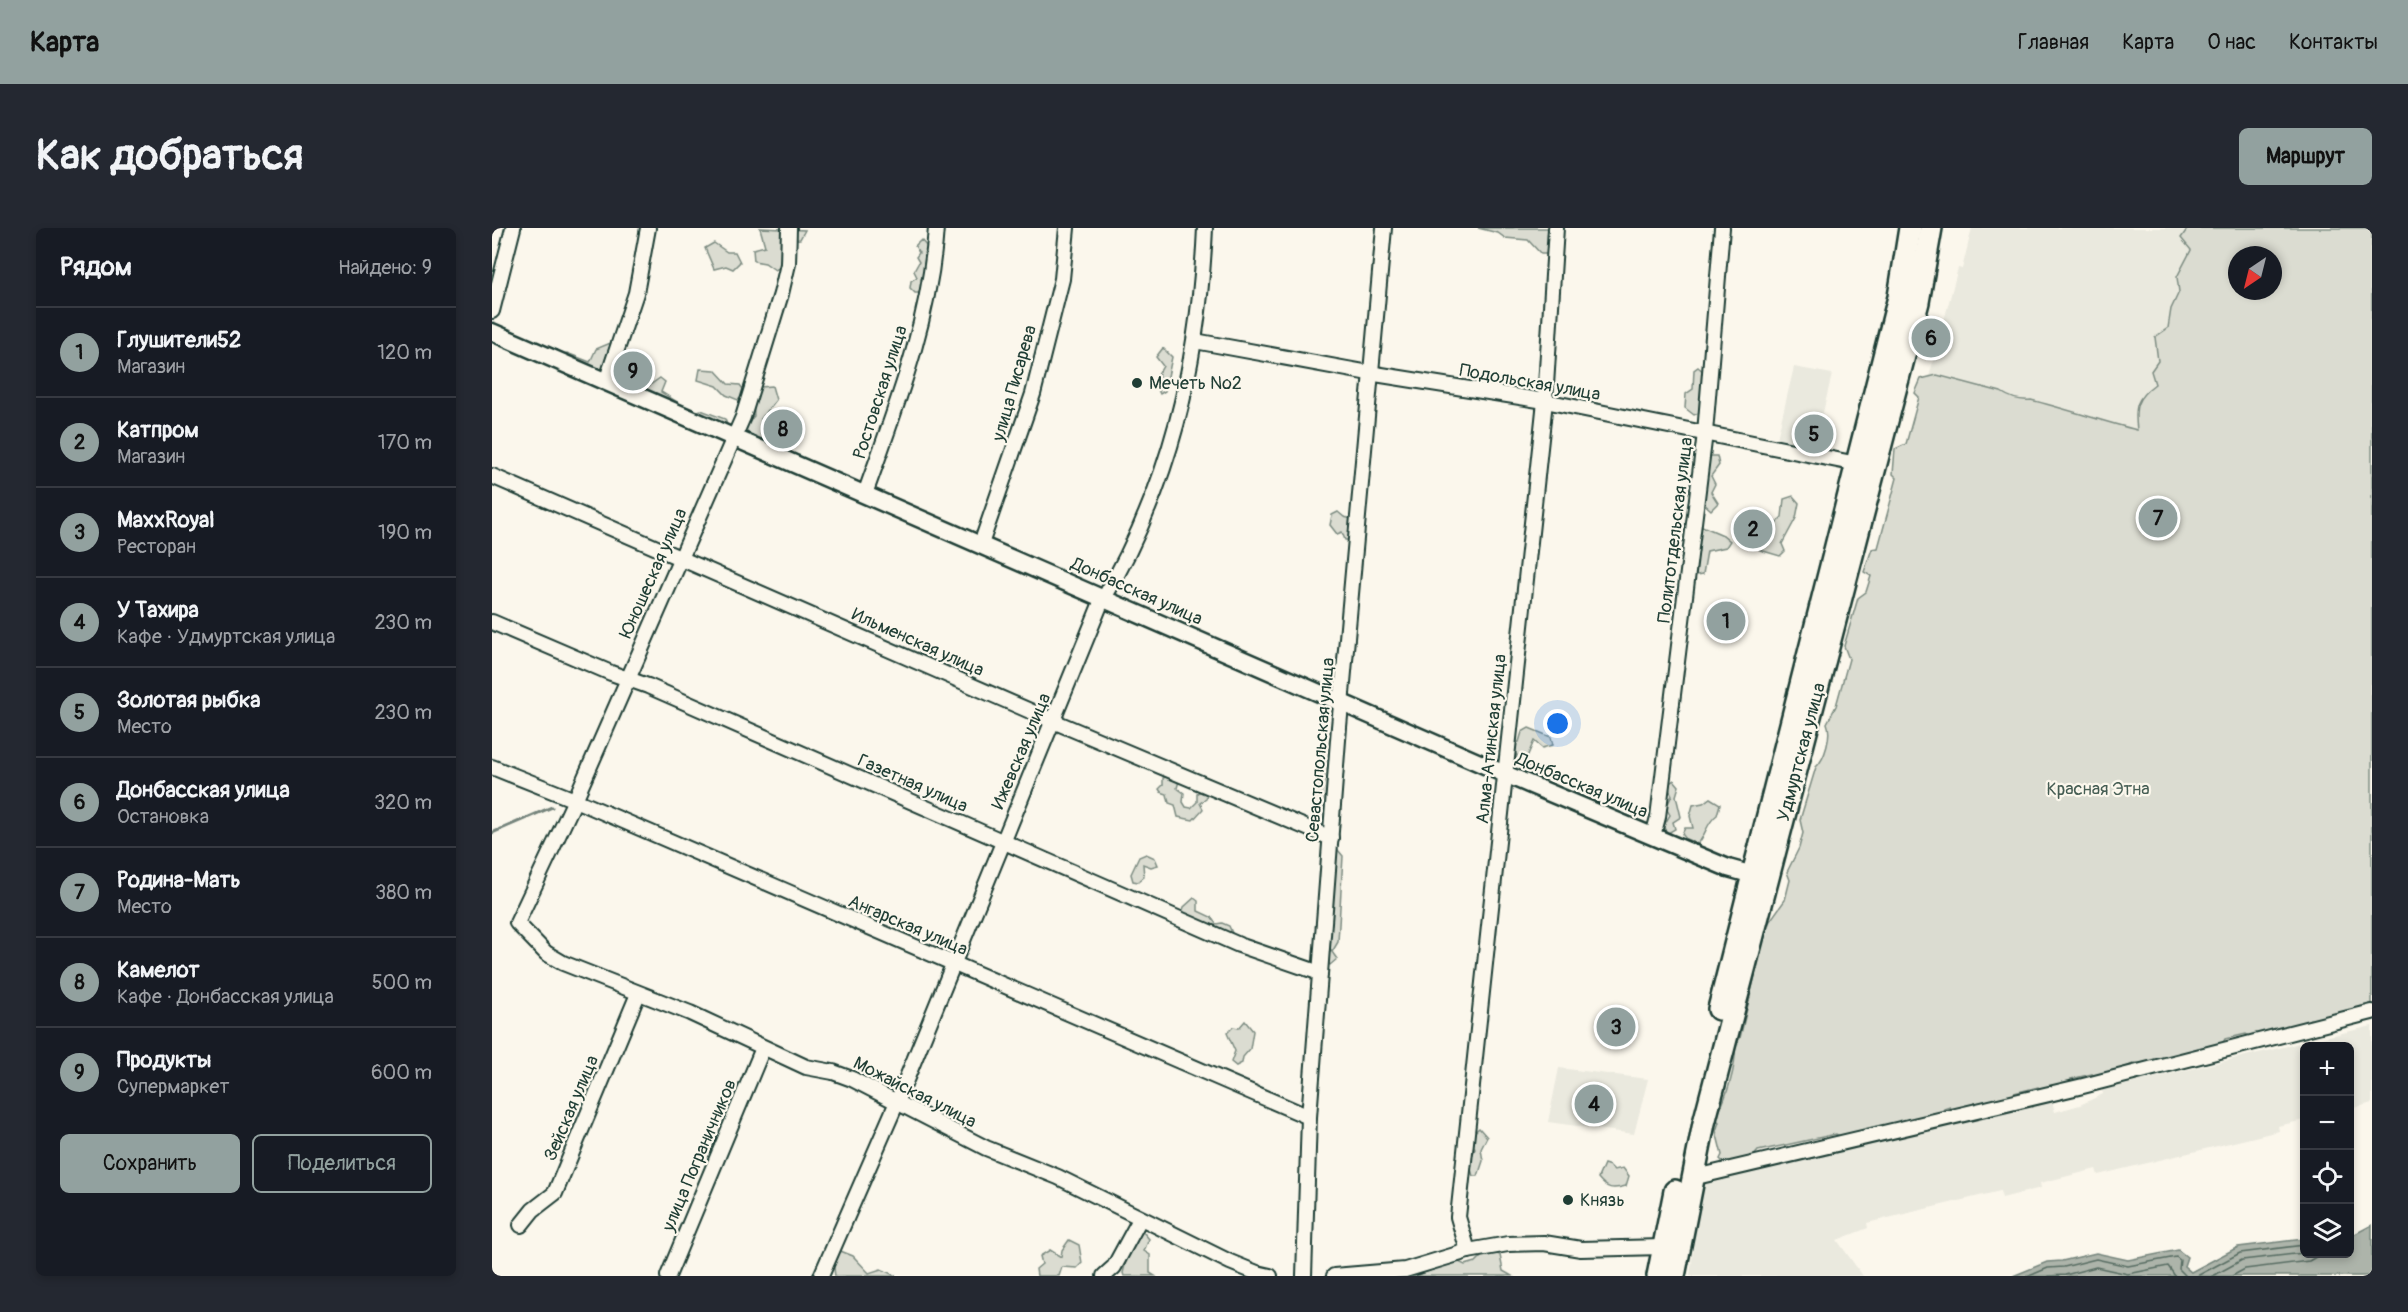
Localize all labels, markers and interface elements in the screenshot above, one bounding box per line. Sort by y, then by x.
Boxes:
text: Карта [30,25,99,60]
text: Главная [2018,29,2089,56]
text: Карта [2122,29,2174,56]
text: О нас [2207,29,2256,56]
text: Контакты [2289,29,2378,56]
button: Маршрут [2239,128,2372,185]
text: Как добраться [36,130,303,182]
north arrow [2228,246,2282,300]
text: Рядом [60,251,132,283]
text: Найдено: 9 [338,255,432,280]
pin: 6 [1912,316,1950,360]
street label: улица Писарева [987,322,1042,445]
street label: Ростовская улица [848,323,913,462]
text: Глушители52 [117,326,241,354]
text: 1 [76,340,83,365]
text: 120 m [377,340,432,365]
pin: 9 [614,348,652,394]
text: Магазин [117,354,185,379]
street label: Подольская улица [1458,359,1602,406]
place label: Мечеть №2 [1149,372,1242,395]
marker: Мечеть №2 [1130,376,1144,390]
pin: 8 [764,406,802,452]
pin: 5 [1794,412,1834,456]
text: Катпром [117,416,199,444]
text: 2 [74,430,85,455]
text: 170 m [378,430,432,455]
street label: Политотдельская улица [1653,436,1698,624]
text: Магазин [117,444,185,469]
pin: 7 [2138,496,2178,540]
street label: Юношеская улица [615,505,692,642]
text: MaxxRoyal [117,506,214,534]
pin: 2 [1734,506,1772,552]
text: 3 [74,520,85,545]
text: 190 m [378,520,432,545]
text: Ресторан [117,534,196,559]
street label: Донбасская улица [1067,552,1206,631]
text: У Тахира [117,596,199,624]
pin: 1 [1706,598,1746,644]
street label: Ильменская улица [848,603,987,682]
text: 4 [74,610,85,635]
text: 230 m [375,610,432,635]
text: Кафе · Удмуртская улица [117,624,335,649]
street label: Алма-Атинская улица [1471,653,1512,825]
street label: Севастопольская улица [1301,657,1340,843]
street label: Удмуртская улица [1772,680,1831,824]
text: Золотая рыбка [117,686,261,714]
street label: Ижевская улица [987,690,1056,813]
text: 5 [74,700,85,725]
text: 230 m [375,700,432,725]
your location [1543,709,1572,738]
text: Место [117,714,172,739]
street label: Донбасская улица [1511,747,1651,824]
street label: Газетная улица [854,749,971,818]
text: Донбасская улица [117,776,290,804]
park label: Красная Этна [2046,778,2150,801]
text: 6 [74,790,85,815]
text: 320 m [374,790,432,815]
text: Остановка [117,804,209,829]
text: Родина-Мать [117,866,241,894]
text: 7 [74,880,85,905]
text: 380 m [375,880,432,905]
street label: Ангарская улица [845,890,971,961]
text: Место [117,894,172,919]
text: Камелот [117,956,200,984]
text: 8 [74,970,85,995]
text: 500 m [372,970,432,995]
text: Кафе · Донбасская улица [117,984,334,1009]
pin: 3 [1596,1004,1636,1050]
map controls [2300,1042,2354,1258]
button: + [2300,1042,2354,1096]
text: Продукты [117,1046,212,1074]
street label: Зейская улица [539,1052,604,1164]
street label: Можайская улица [849,1052,980,1133]
text: 9 [74,1060,85,1085]
text: 600 m [371,1060,432,1085]
text: Супермаркет [117,1074,229,1099]
street label: улица Пограничников [657,1076,742,1236]
pin: 4 [1574,1082,1614,1126]
button: − [2300,1096,2354,1150]
button: Сохранить [60,1134,240,1193]
button: Поделиться [252,1134,432,1193]
button: locate [2300,1150,2354,1204]
place label: Князь [1580,1189,1625,1212]
marker: Князь [1561,1193,1575,1207]
button: layers [2300,1204,2354,1258]

